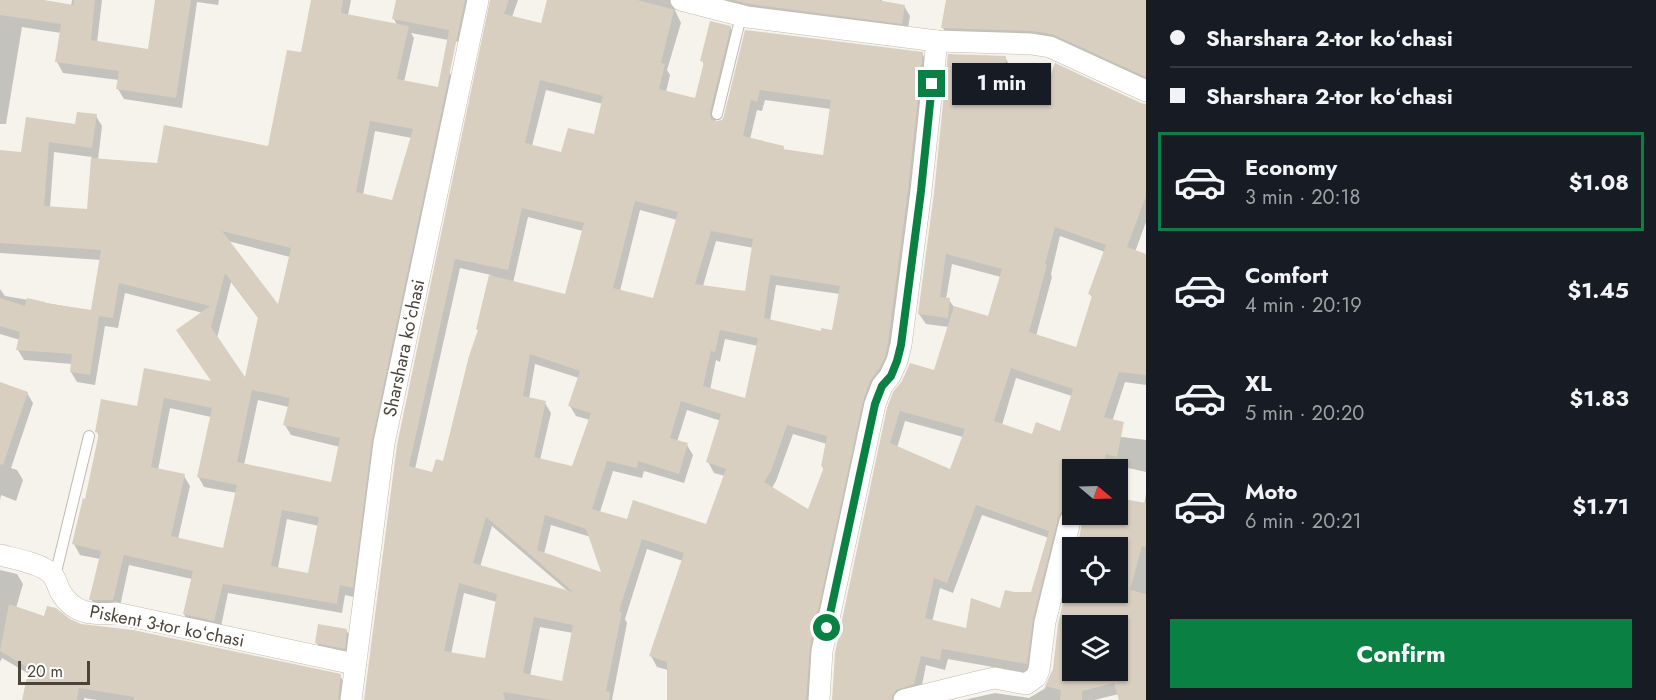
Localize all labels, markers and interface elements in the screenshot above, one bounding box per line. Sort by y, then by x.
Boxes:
text: Sharshara 2-tor koʻchasi [1206,22,1453,54]
callout: 1 min [953,63,1052,105]
text: 1 min [977,69,1026,98]
route end [918,70,945,97]
text: Sharshara 2-tor koʻchasi [1206,80,1453,112]
text: Economy [1245,151,1337,183]
icon: car [1173,155,1227,209]
text: $1.08 [1569,166,1629,198]
text: 3 min · 20:18 [1245,183,1361,212]
text: Comfort [1245,259,1328,291]
icon: car [1173,263,1227,317]
text: $1.45 [1567,274,1629,306]
street label: Sharshara koʻchasi [377,277,431,419]
text: 4 min · 20:19 [1245,291,1362,320]
text: XL [1245,367,1272,399]
icon: car [1173,371,1227,425]
text: $1.83 [1570,382,1629,414]
text: 5 min · 20:20 [1245,399,1364,428]
north arrow [1062,459,1128,525]
map controls [1062,459,1128,681]
text: Moto [1245,475,1298,507]
icon: car [1173,479,1227,533]
text: $1.71 [1573,490,1629,522]
text: 6 min · 20:21 [1245,507,1362,536]
button: locate [1062,537,1128,603]
street label: Piskent 3-tor koʻchasi [87,598,247,654]
route start [813,614,840,641]
button: layers [1062,615,1128,681]
button: Confirm [1170,619,1632,688]
scale bar [18,658,90,686]
text: 20 m [27,660,63,683]

